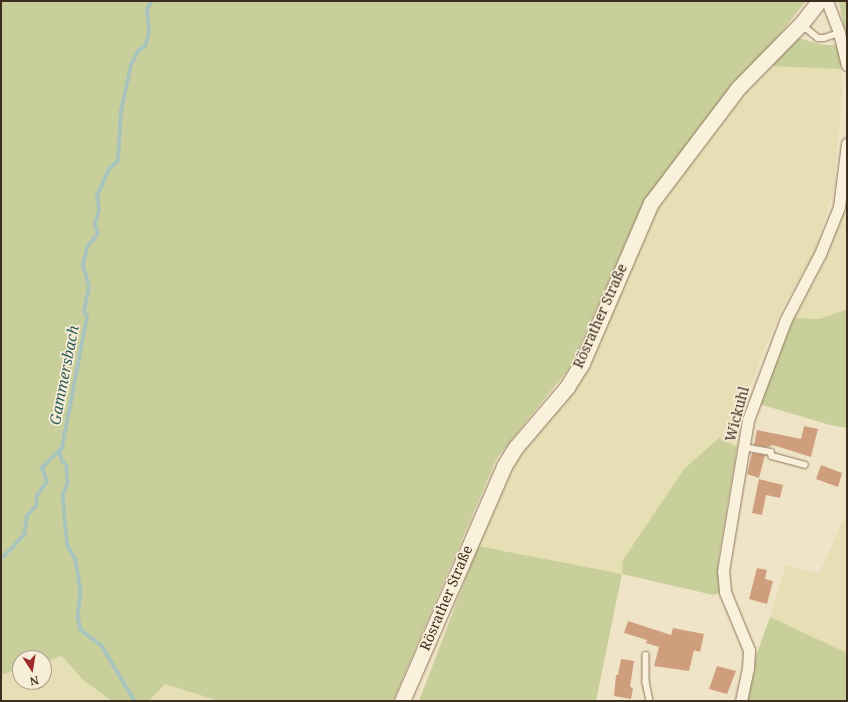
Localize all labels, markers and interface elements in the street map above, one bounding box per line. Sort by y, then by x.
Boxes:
street label: Rösrather Straße [569,261,631,371]
water label: Gammersbach [46,324,82,426]
street label: Wickuhl [722,385,752,443]
street label: Rösrather Straße [416,543,476,653]
north arrow [12,650,52,690]
text: N [29,673,40,689]

